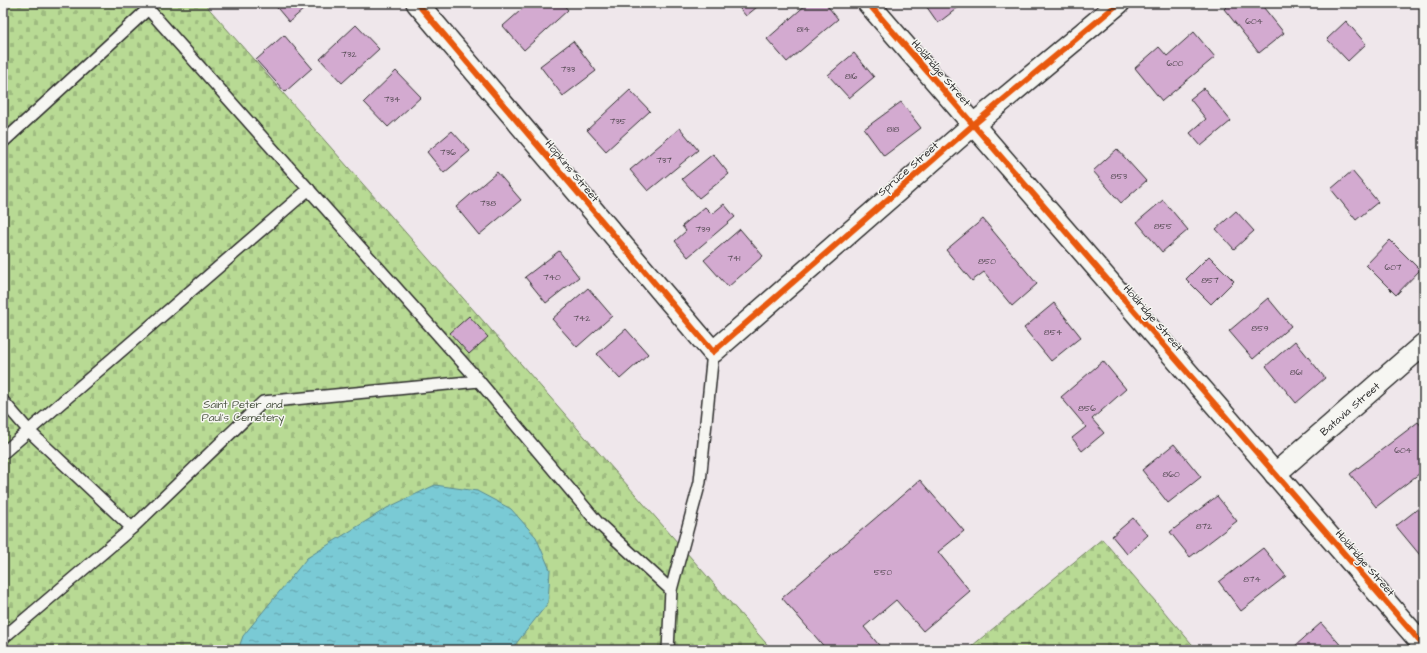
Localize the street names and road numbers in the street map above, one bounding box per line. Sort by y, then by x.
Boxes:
street label: Holdridge Street [907,37,974,111]
street label: Hopkins Street [542,137,603,206]
street label: Spruce Street [874,138,942,200]
street label: Holdridge Street [1119,282,1186,356]
street label: Batavia Street [1317,378,1384,439]
street label: Holdridge Street [1331,527,1398,601]

